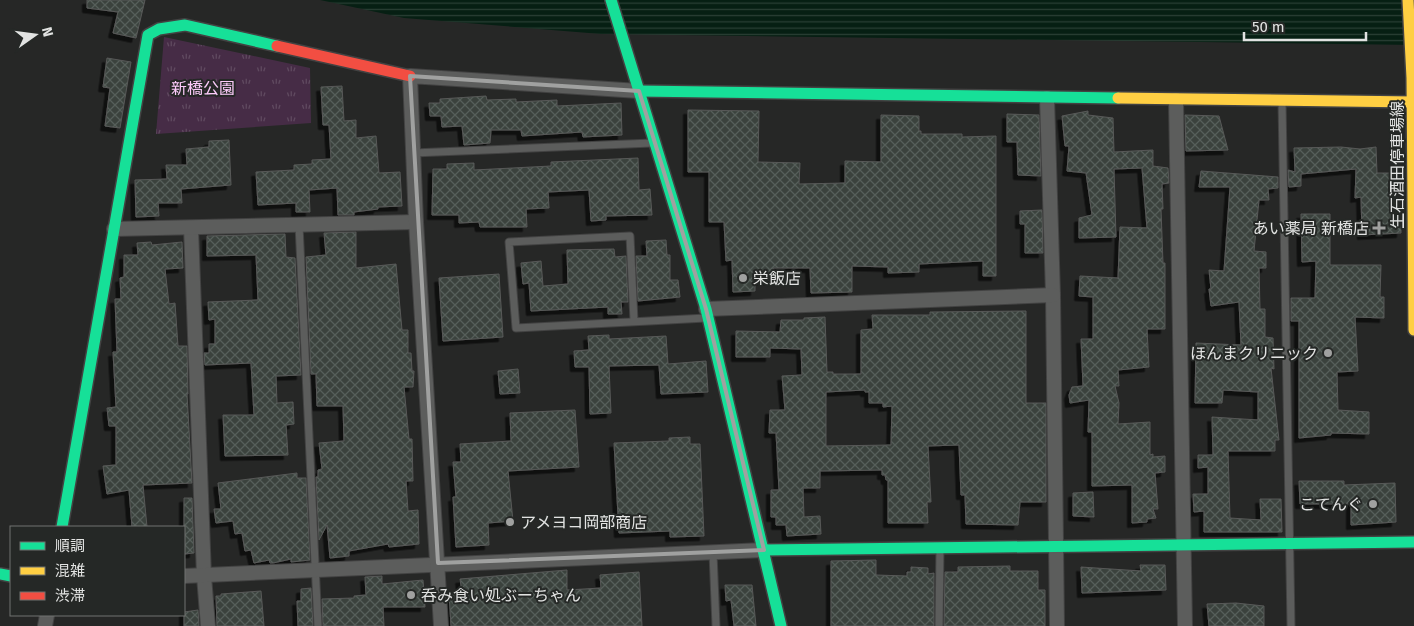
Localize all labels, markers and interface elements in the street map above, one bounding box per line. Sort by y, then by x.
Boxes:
north arrow [10,10,60,60]
scale bar [1244,10,1366,42]
text: 50 m [1252,18,1285,36]
text: N [38,25,57,39]
park label: 新橋公園 [171,79,235,98]
street label: 生石酒田停車場線 [1388,101,1407,229]
place label: あい薬局 新橋店 [1253,219,1369,238]
marker: あい薬局 新橋店 [1373,222,1385,234]
place label: 栄飯店 [753,269,801,288]
marker: 栄飯店 [737,272,749,284]
place label: ほんまクリニック [1190,344,1318,363]
marker: ほんまクリニック [1322,347,1334,359]
place label: こてんぐ [1299,495,1363,514]
marker: こてんぐ [1367,498,1379,510]
place label: アメヨコ岡部商店 [520,513,647,532]
marker: アメヨコ岡部商店 [504,516,516,528]
legend [10,526,185,616]
text: 順調 [55,537,85,555]
text: 混雑 [55,562,85,580]
place label: 呑み食い処ぶーちゃん [421,586,581,605]
text: 渋滞 [55,587,85,605]
marker: 呑み食い処ぶーちゃん [405,589,417,601]

